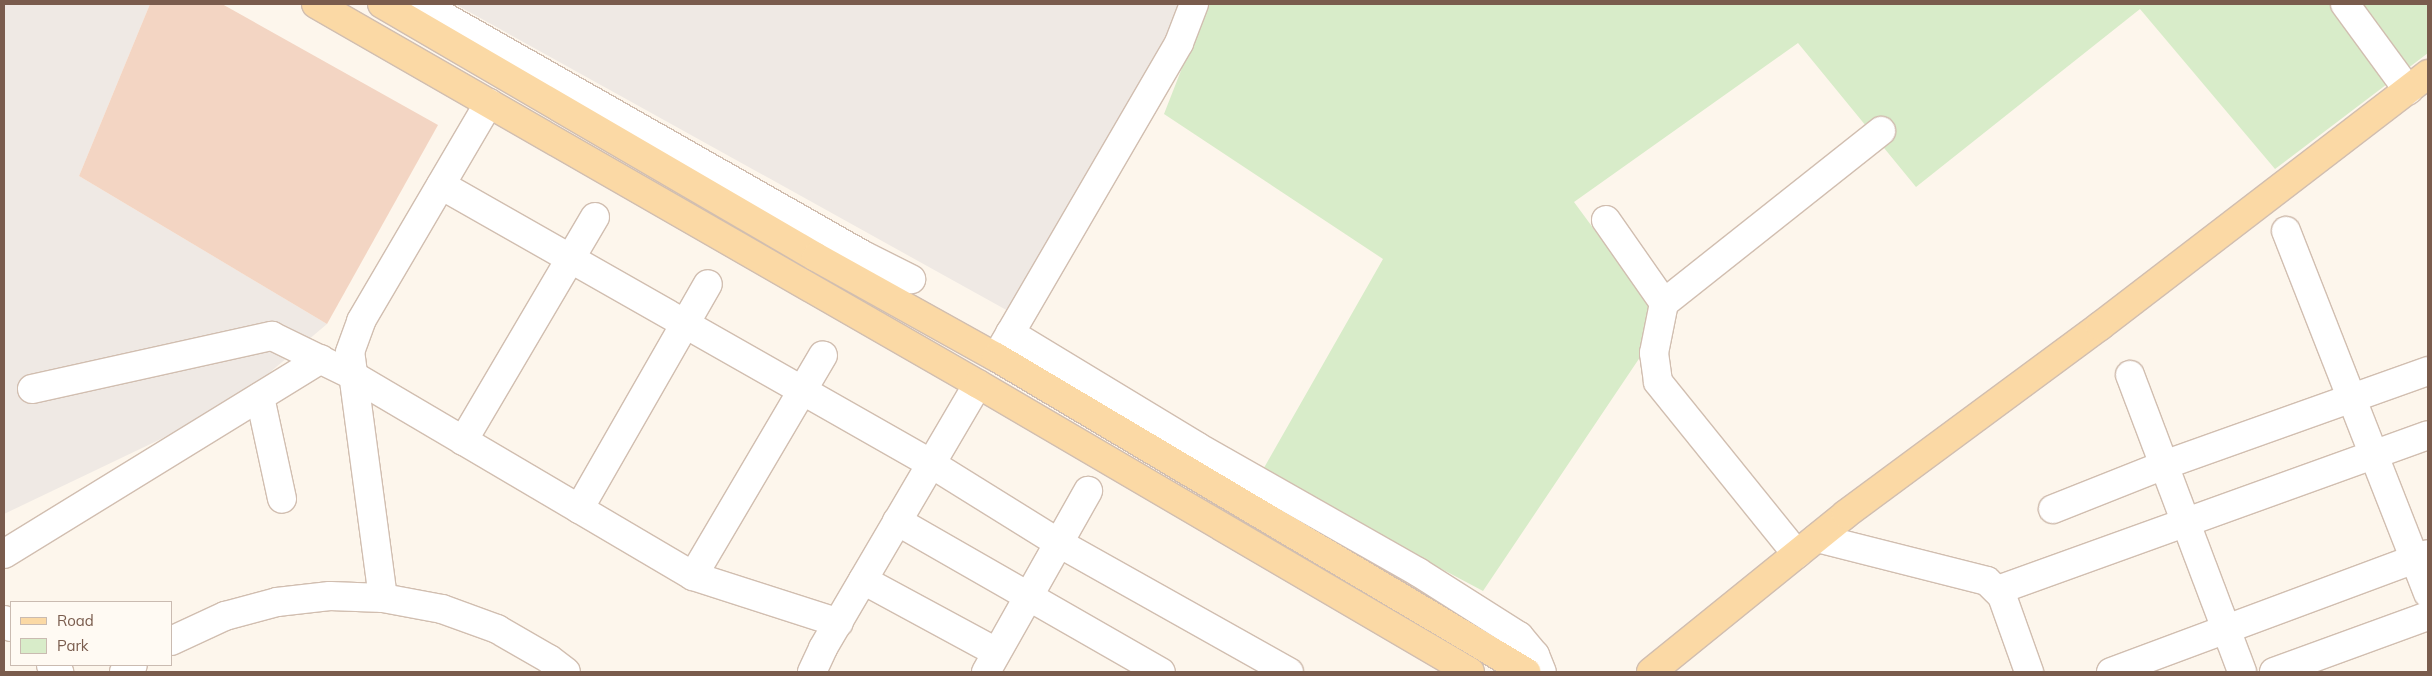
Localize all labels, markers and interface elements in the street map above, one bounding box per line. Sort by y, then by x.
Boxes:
legend [10,601,172,666]
text: Road [57,611,94,630]
text: Park [57,636,89,655]

